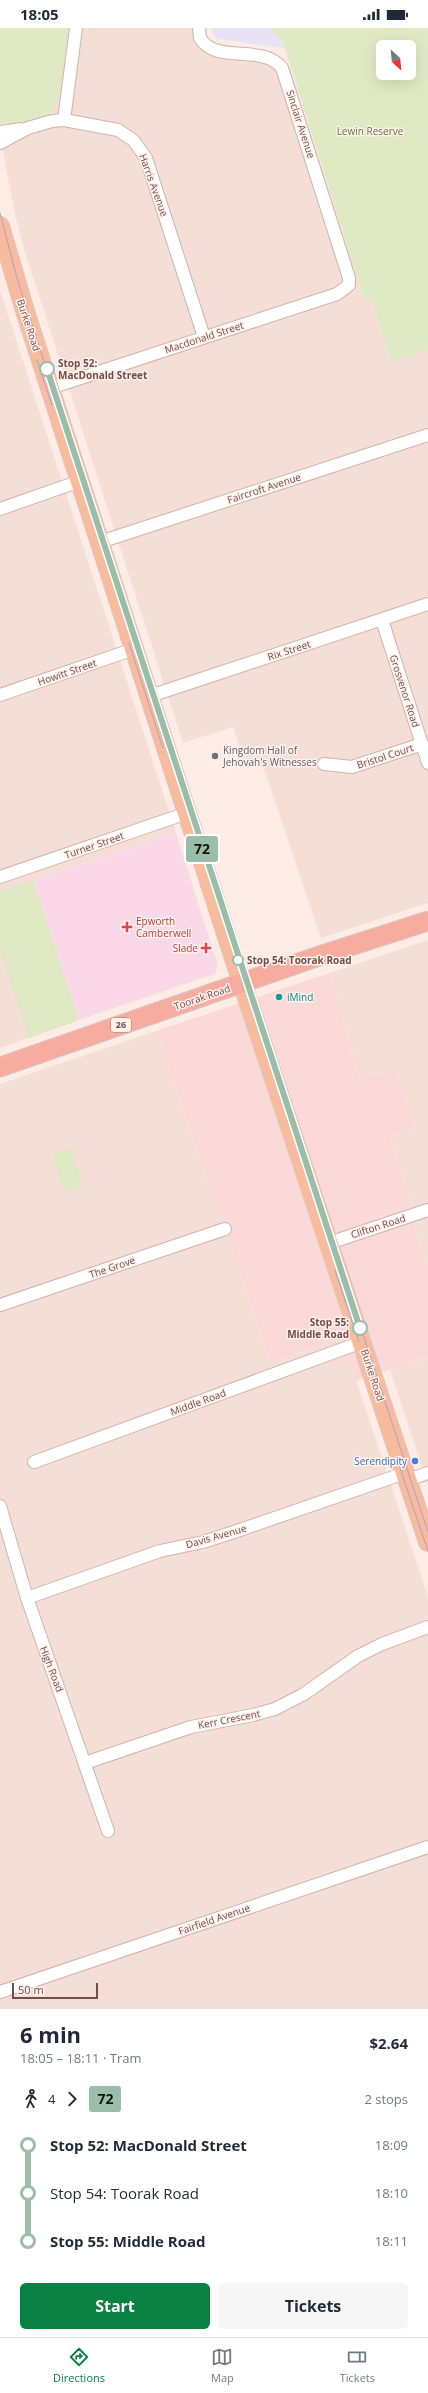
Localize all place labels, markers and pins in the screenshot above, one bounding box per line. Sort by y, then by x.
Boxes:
place label: Stop 52: MacDonald Street [58,356,148,382]
marker: Stop 52: MacDonald Street [39,361,55,377]
place label: Kingdom Hall of Jehovah's Witnesses [222,743,317,769]
marker: Kingdom Hall of Jehovah's Witnesses [210,751,220,761]
place label: Epworth Camberwell [136,914,191,940]
marker: Epworth Camberwell [121,921,133,933]
place label: Slade [173,941,198,955]
marker: Slade [201,943,211,953]
place label: Stop 54: Toorak Road [247,953,352,967]
marker: Stop 54: Toorak Road [232,954,244,966]
place label: iMind [287,990,313,1004]
marker: iMind [274,992,284,1002]
place label: Stop 55: Middle Road [287,1315,349,1341]
marker: Stop 55: Middle Road [352,1320,368,1336]
place label: Serendipity [354,1454,408,1468]
marker: Serendipity [410,1456,420,1466]

